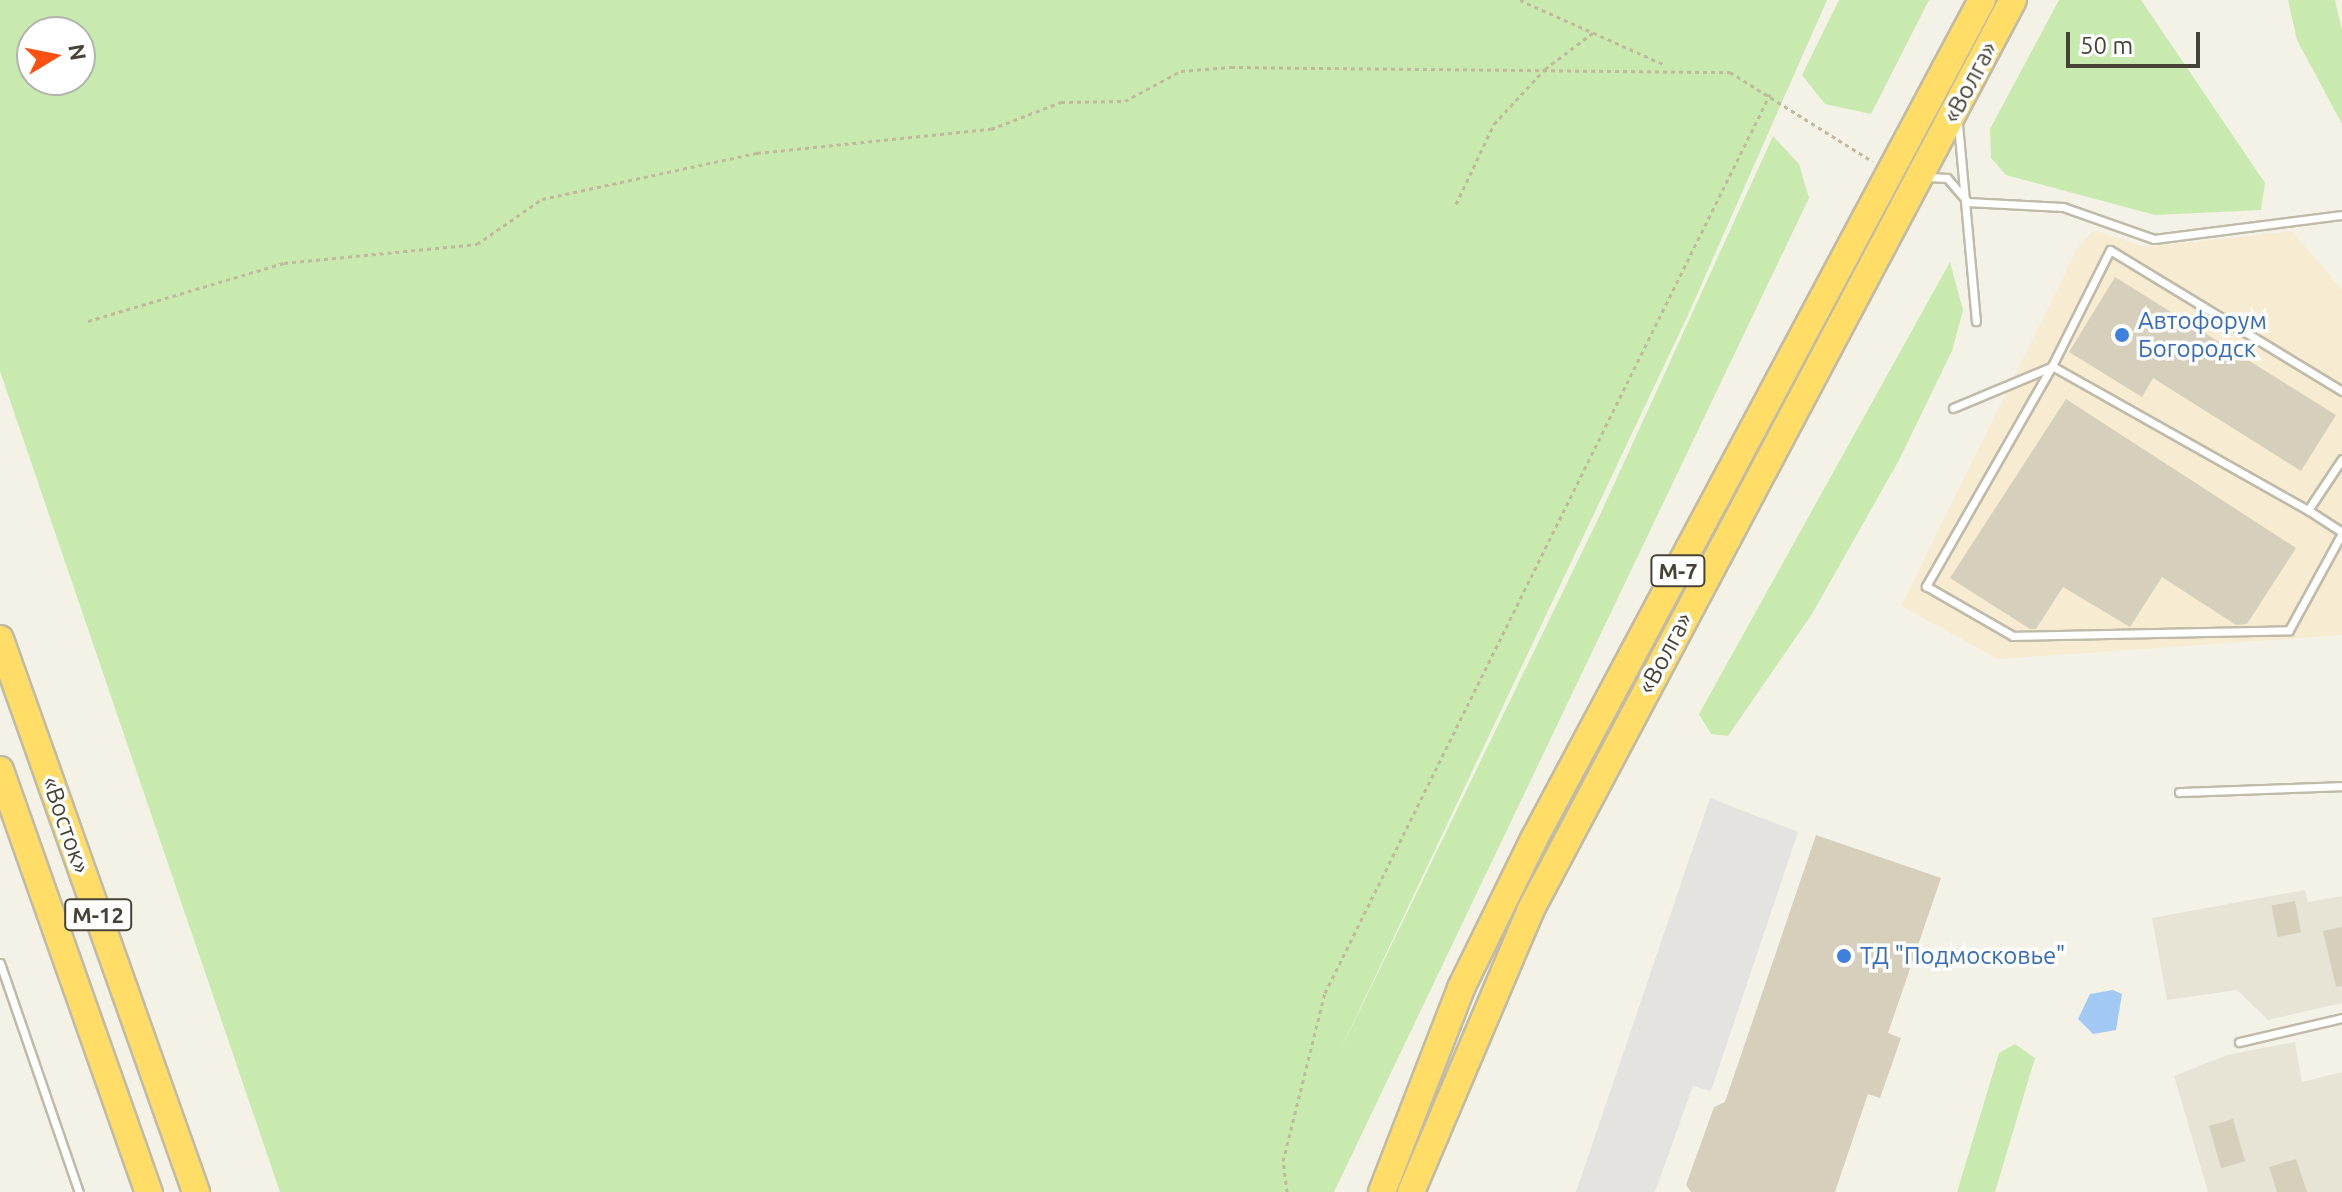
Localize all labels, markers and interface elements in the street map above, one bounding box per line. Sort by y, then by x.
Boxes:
north arrow [16,16,96,96]
scale bar [2070,16,2204,66]
text: 50 m [2080,32,2133,59]
street label: «Волга» [1937,36,2003,128]
text: N [64,42,92,62]
place label: Автофорум Богородск [2138,307,2267,363]
marker: Автофорум Богородск [2113,326,2131,344]
road number: М-7 [1650,553,1706,589]
street label: «Волга» [1632,607,1698,699]
street label: «Восток» [36,773,96,877]
road number: М-12 [64,897,132,933]
place label: ТД "Подмосковье" [1860,942,2065,970]
marker: ТД "Подмосковье" [1835,947,1853,965]

